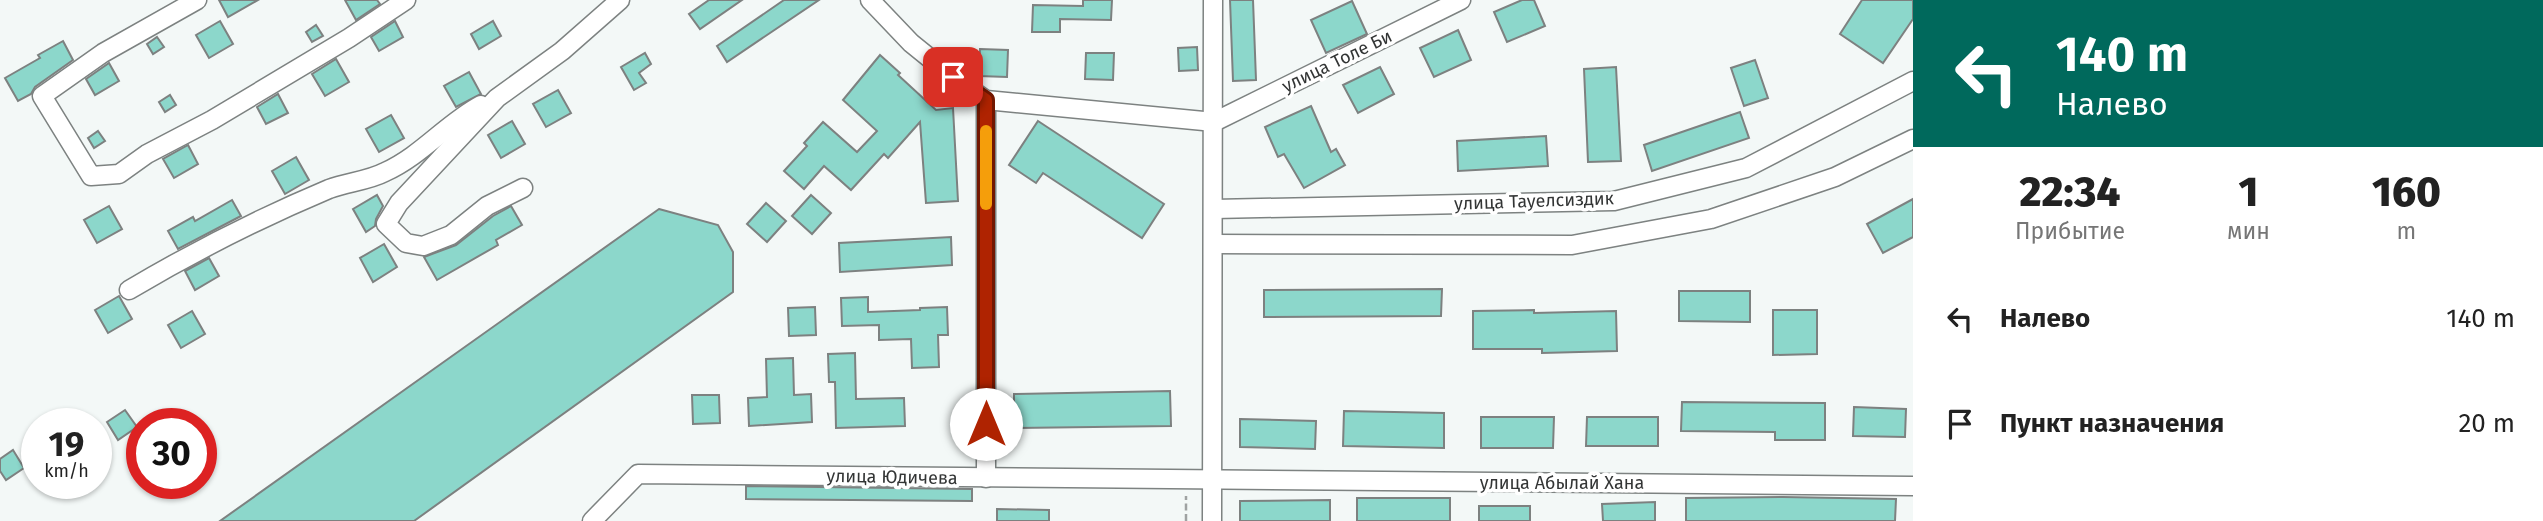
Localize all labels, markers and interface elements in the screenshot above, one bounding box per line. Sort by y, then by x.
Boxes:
street label: улица Толе Би [1278,25,1396,97]
text: 140 m [2056,25,2188,84]
icon: left [1941,28,2032,119]
pin [923,47,983,107]
icon: arrive [934,58,972,96]
text: Налево [2056,85,2168,123]
text: 22:34 [2020,167,2121,217]
text: 1 [2239,167,2258,217]
text: 160 [2372,167,2441,217]
street label: улица Тауелсиздик [1454,187,1615,215]
text: Прибытие [2015,217,2125,245]
text: мин [2227,217,2270,245]
text: m [2397,217,2416,245]
icon: left [1941,300,1979,338]
text: Налево [2000,303,2090,334]
text: 140 m [2446,303,2515,334]
position arrow [949,387,1023,461]
icon: arrive [1941,405,1979,443]
speed limit sign: 30 [126,408,217,499]
text: Пункт назначения [2000,408,2224,439]
text: 20 m [2458,408,2515,439]
text: 19 [49,423,84,465]
text: km/h [44,460,89,482]
street label: улица Юдичева [826,465,958,489]
street label: улица Абылай Хана [1480,472,1644,494]

